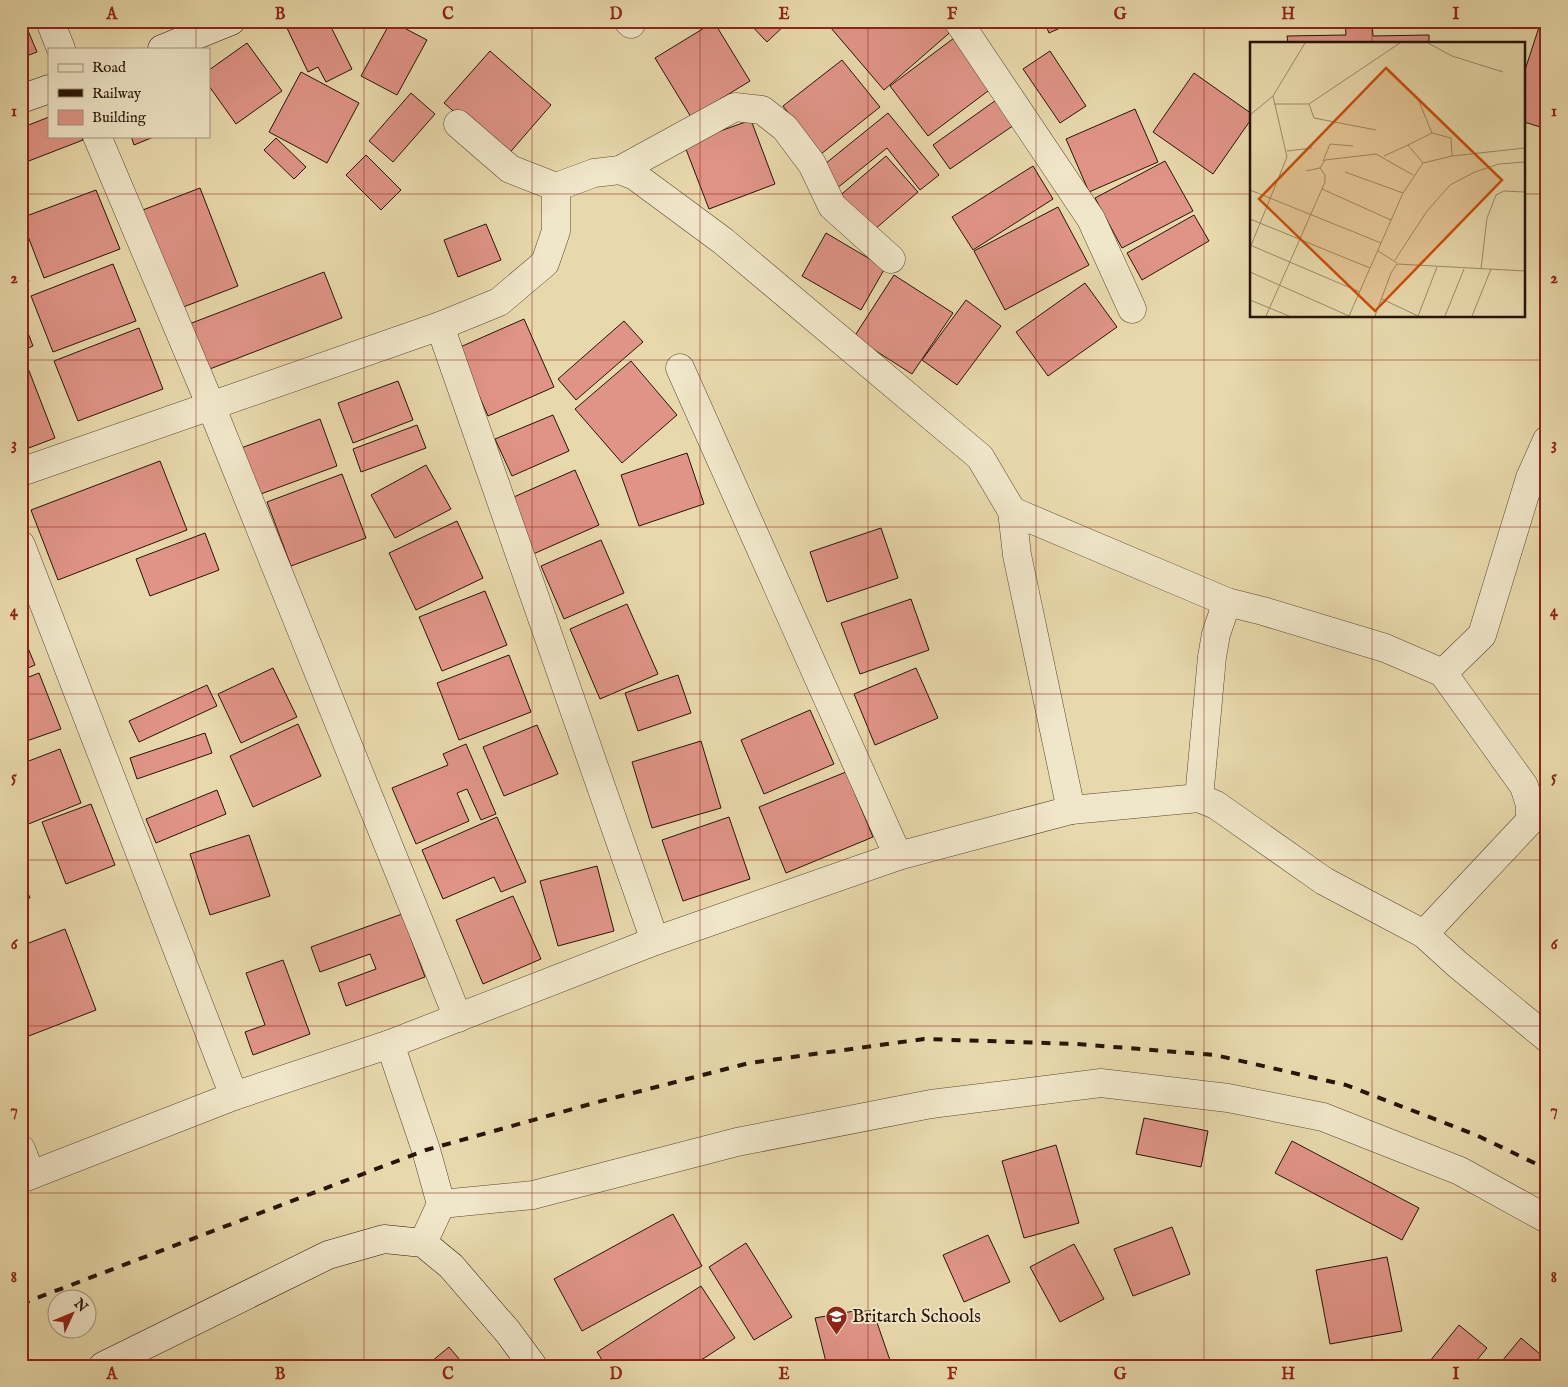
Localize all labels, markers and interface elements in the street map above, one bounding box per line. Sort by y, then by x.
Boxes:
text: A [106,5,119,25]
text: B [275,5,286,25]
text: C [442,5,454,25]
text: D [610,5,623,25]
text: E [778,5,790,25]
text: F [947,5,958,25]
text: G [1114,5,1127,25]
text: H [1281,5,1295,25]
text: I [1453,5,1460,25]
inset map [1250,42,1526,318]
legend [48,48,210,138]
text: Road [92,58,127,77]
text: Railway [92,84,142,103]
text: 1 [11,102,17,122]
text: 1 [1551,102,1557,122]
text: Building [92,108,147,127]
text: 2 [10,269,18,289]
text: 2 [1550,269,1558,289]
text: 3 [11,435,17,455]
text: 3 [1551,435,1557,455]
text: 4 [10,602,19,622]
text: 4 [1550,602,1559,622]
text: 5 [11,768,17,788]
text: 5 [1551,768,1557,788]
text: 6 [11,935,19,955]
text: 6 [1551,935,1559,955]
text: 7 [10,1101,18,1121]
text: 7 [1550,1101,1558,1121]
text: 8 [11,1268,17,1288]
text: 8 [1551,1268,1557,1288]
north arrow [48,1290,98,1340]
text: N [69,1294,91,1316]
school or university icon: Britarch Schools [824,1305,848,1336]
place label: Britarch Schools [852,1305,981,1329]
text: A [106,1365,119,1385]
text: B [275,1365,286,1385]
text: C [442,1365,454,1385]
text: D [610,1365,623,1385]
text: E [778,1365,790,1385]
text: F [947,1365,958,1385]
text: G [1114,1365,1127,1385]
text: H [1281,1365,1295,1385]
text: I [1453,1365,1460,1385]

